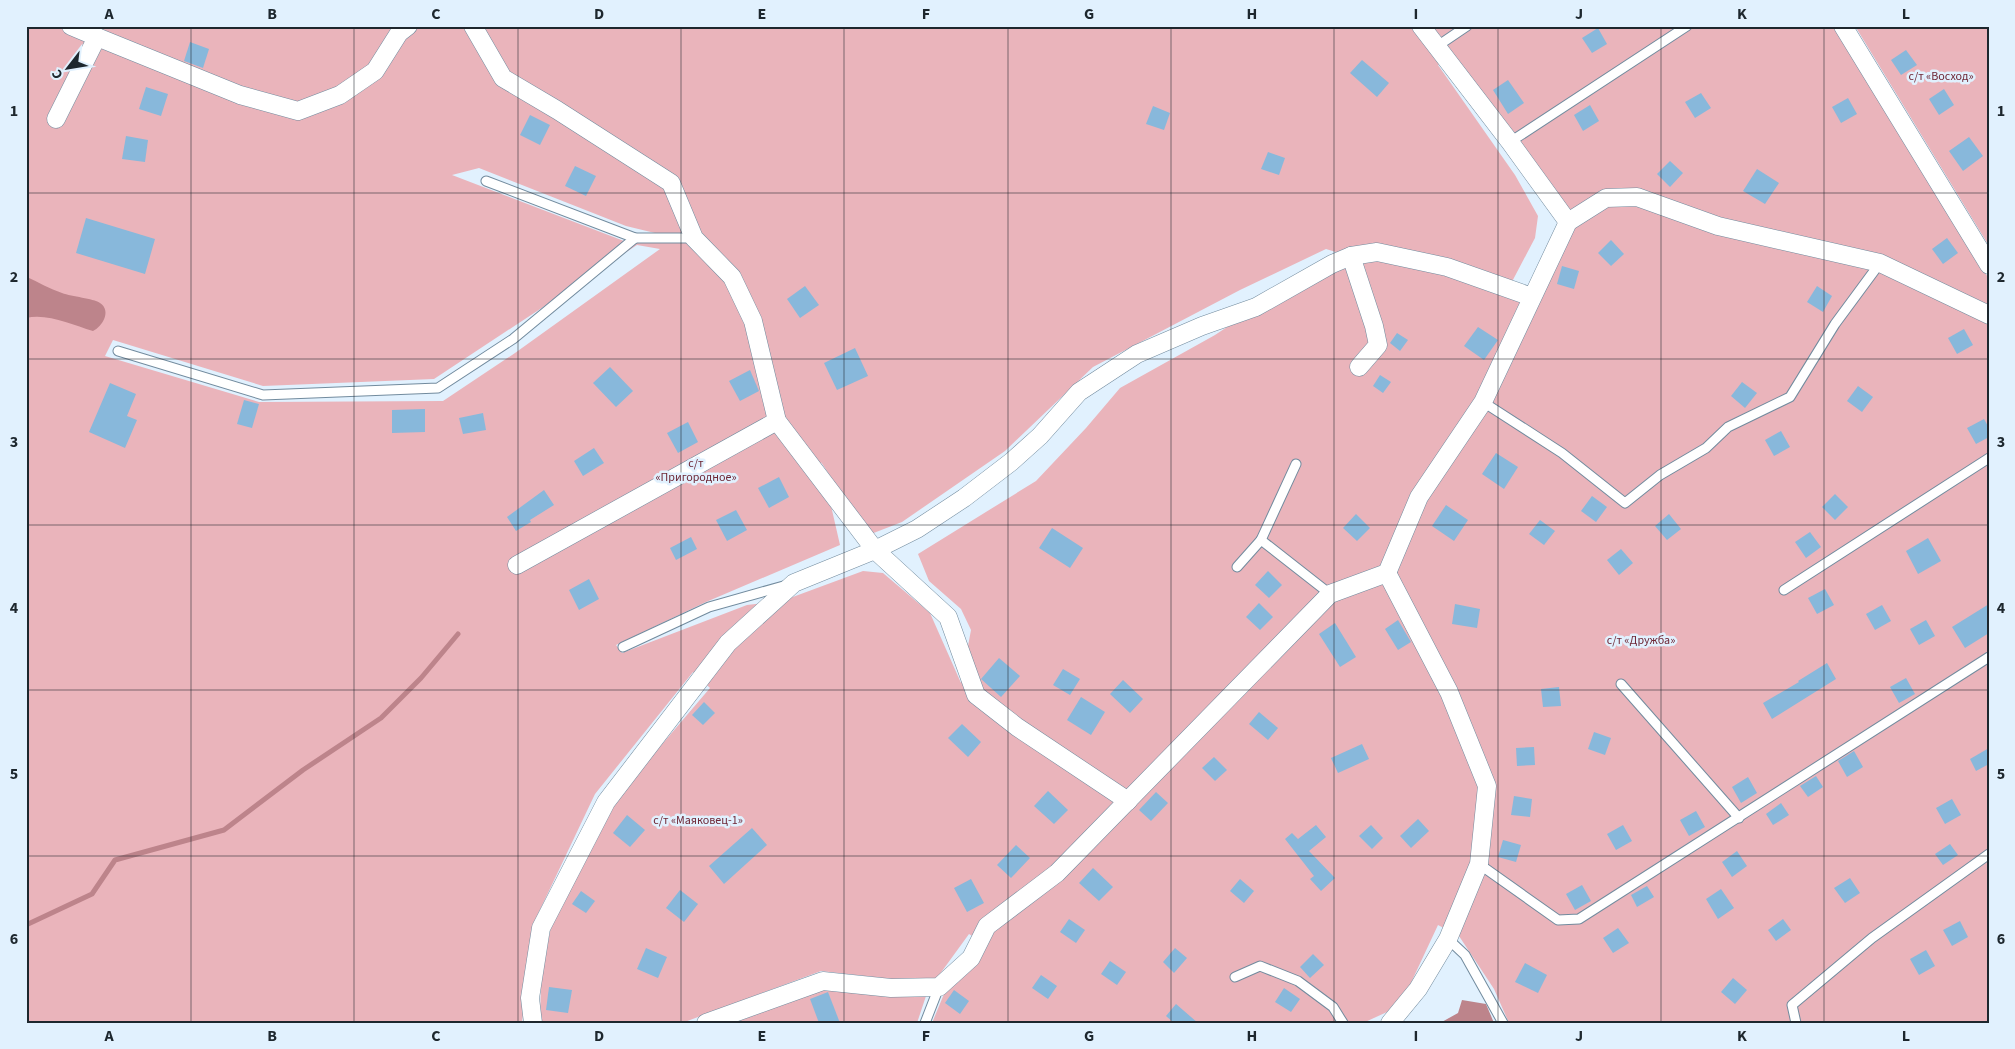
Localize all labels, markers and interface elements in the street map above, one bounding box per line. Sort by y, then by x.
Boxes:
text: A [103,3,114,25]
text: B [267,3,277,25]
text: C [431,3,441,25]
text: D [594,3,604,25]
text: E [758,3,766,25]
text: F [922,3,930,25]
text: G [1084,3,1094,25]
text: H [1247,3,1257,25]
text: I [1414,3,1418,25]
text: J [1575,3,1583,25]
text: K [1737,3,1747,25]
text: L [1902,3,1910,25]
north arrow [42,42,92,92]
text: С [47,66,68,83]
park label: с/т «Восход» [1908,68,1974,85]
text: 1 [10,100,18,122]
text: 1 [1997,100,2005,122]
text: 2 [10,266,18,288]
text: 2 [1997,266,2005,288]
text: 3 [10,431,18,453]
text: 3 [1997,431,2005,453]
park label: с/т «Пригородное» [655,455,737,486]
text: 4 [10,597,19,619]
text: 4 [1997,597,2006,619]
park label: с/т «Дружба» [1607,632,1675,649]
text: 5 [10,763,18,785]
text: 5 [1997,763,2005,785]
park label: с/т «Маяковец-1» [653,812,743,829]
text: 6 [10,928,18,950]
text: 6 [1997,928,2005,950]
text: A [103,1025,114,1047]
text: B [267,1025,277,1047]
text: C [431,1025,441,1047]
text: D [594,1025,604,1047]
text: E [758,1025,766,1047]
text: F [922,1025,930,1047]
text: G [1084,1025,1094,1047]
text: H [1247,1025,1257,1047]
text: I [1414,1025,1418,1047]
text: J [1575,1025,1583,1047]
text: K [1737,1025,1747,1047]
text: L [1902,1025,1910,1047]

